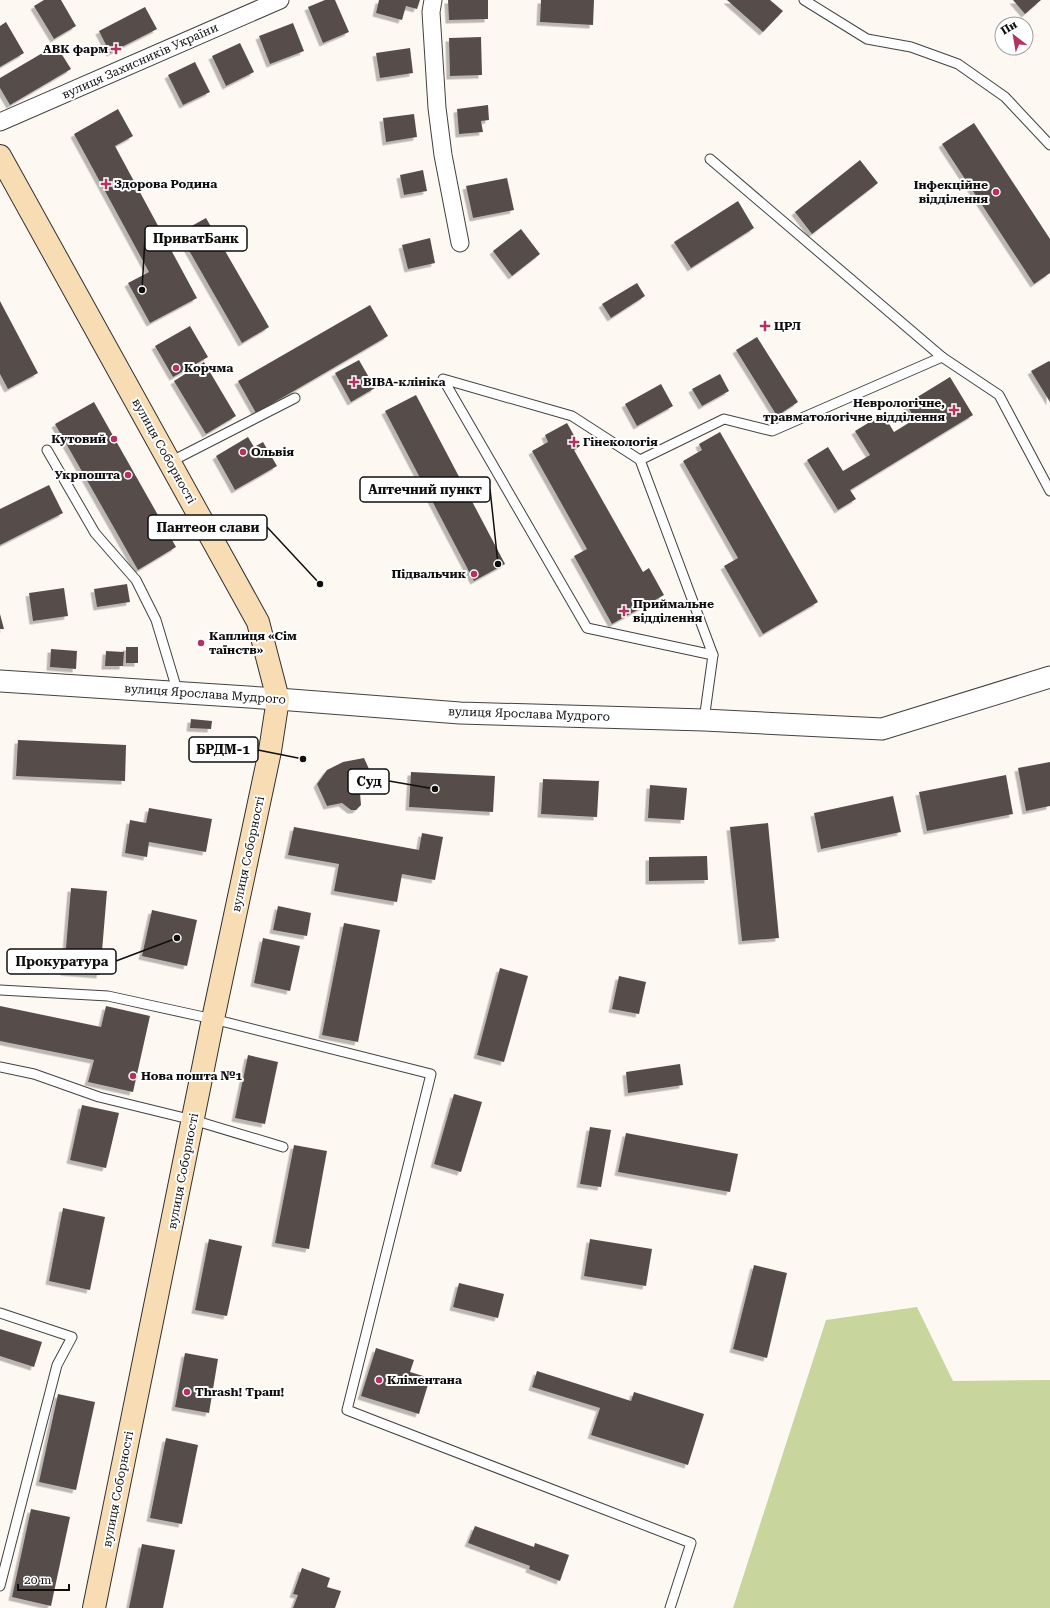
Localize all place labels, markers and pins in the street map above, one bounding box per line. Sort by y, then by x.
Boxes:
place label: АВК фарм [43,42,108,56]
marker: АВК фарм [111,44,121,54]
place label: Здорова Родина [114,177,217,191]
place label: Інфекційне відділення [914,178,988,206]
marker: Здорова Родина [101,179,111,189]
marker: Інфекційне відділення [991,187,1001,197]
callout: ПриватБанк [145,226,247,251]
place label: ЦРЛ [774,319,801,333]
marker: ЦРЛ [759,320,771,332]
place label: Корчма [184,361,233,375]
marker: Корчма [171,363,181,373]
place label: ВІВА-клініка [363,375,446,389]
marker: ВІВА-клініка [348,376,360,388]
place label: Неврологічне, травматологічне відділення [763,396,945,424]
marker: Неврологічне, травматологічне відділення [948,404,960,416]
place label: Кутовий [51,432,106,446]
marker: Кутовий [109,434,119,444]
place label: Гінекологія [583,435,658,449]
marker: Гінекологія [568,436,580,448]
place label: Ольвія [251,445,294,459]
marker: Ольвія [238,447,248,457]
place label: Укрпошта [54,468,120,482]
marker: Укрпошта [123,470,133,480]
callout: Аптечний пункт [360,477,490,502]
callout: Пантеон слави [148,515,267,540]
place label: Підвальчик [391,567,467,581]
marker: Підвальчик [469,569,479,579]
place label: Приймальне відділення [633,597,714,625]
marker: Приймальне відділення [618,605,630,617]
place label: Каплиця «Сім таїнств» [209,629,297,657]
marker: Каплиця «Сім таїнств» [196,638,206,648]
callout: БРДМ-1 [189,737,258,762]
callout: Суд [348,769,389,794]
callout: Прокуратура [7,949,116,974]
place label: Нова пошта №1 [141,1069,243,1083]
marker: Нова пошта №1 [128,1071,138,1081]
place label: Кліментана [387,1373,462,1387]
marker: Кліментана [374,1375,384,1385]
place label: Thrash! Траш! [195,1385,285,1399]
marker: Thrash! Траш! [182,1387,192,1397]

